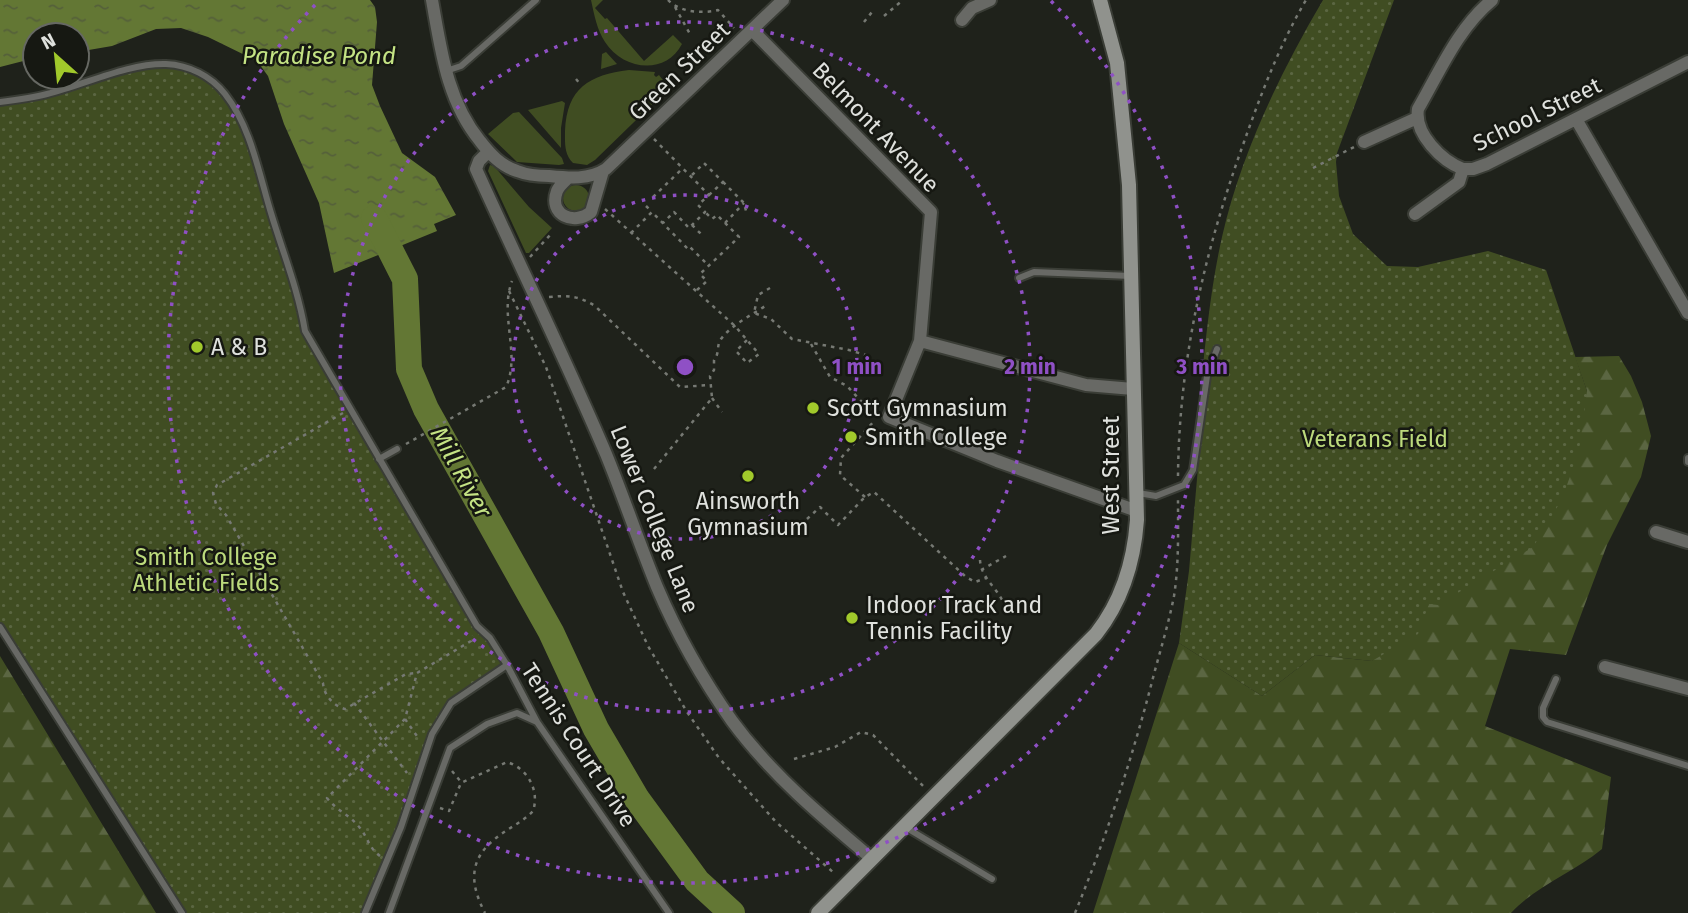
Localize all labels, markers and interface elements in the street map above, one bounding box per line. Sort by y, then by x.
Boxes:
street label: Green Street [623,15,736,126]
north arrow [21,21,91,91]
text: N [38,28,59,54]
water label: Paradise Pond [242,42,396,70]
street label: Belmont Avenue [807,56,945,198]
street label: School Street [1468,71,1606,157]
place label: A & B [211,333,267,361]
marker: A & B [189,339,205,355]
text: 1 min [832,354,882,380]
text: 2 min [1004,354,1056,380]
text: 3 min [1175,354,1228,380]
centre of rings [673,355,697,379]
place label: Scott Gymnasium [827,394,1008,422]
marker: Scott Gymnasium [805,400,821,416]
street label: West Street [1097,415,1125,534]
street label: Lower College Lane [605,421,705,617]
water label: Mill River [425,422,498,523]
place label: Smith College [865,423,1008,451]
park label: Veterans Field [1302,425,1448,453]
marker: Smith College [843,429,859,445]
marker: Ainsworth Gymnasium [740,468,756,484]
place label: Ainsworth Gymnasium [687,487,809,541]
park label: Smith College Athletic Fields [133,543,279,597]
place label: Indoor Track and Tennis Facility [866,591,1042,645]
marker: Indoor Track and Tennis Facility [844,610,860,626]
street label: Tennis Court Drive [516,658,642,832]

